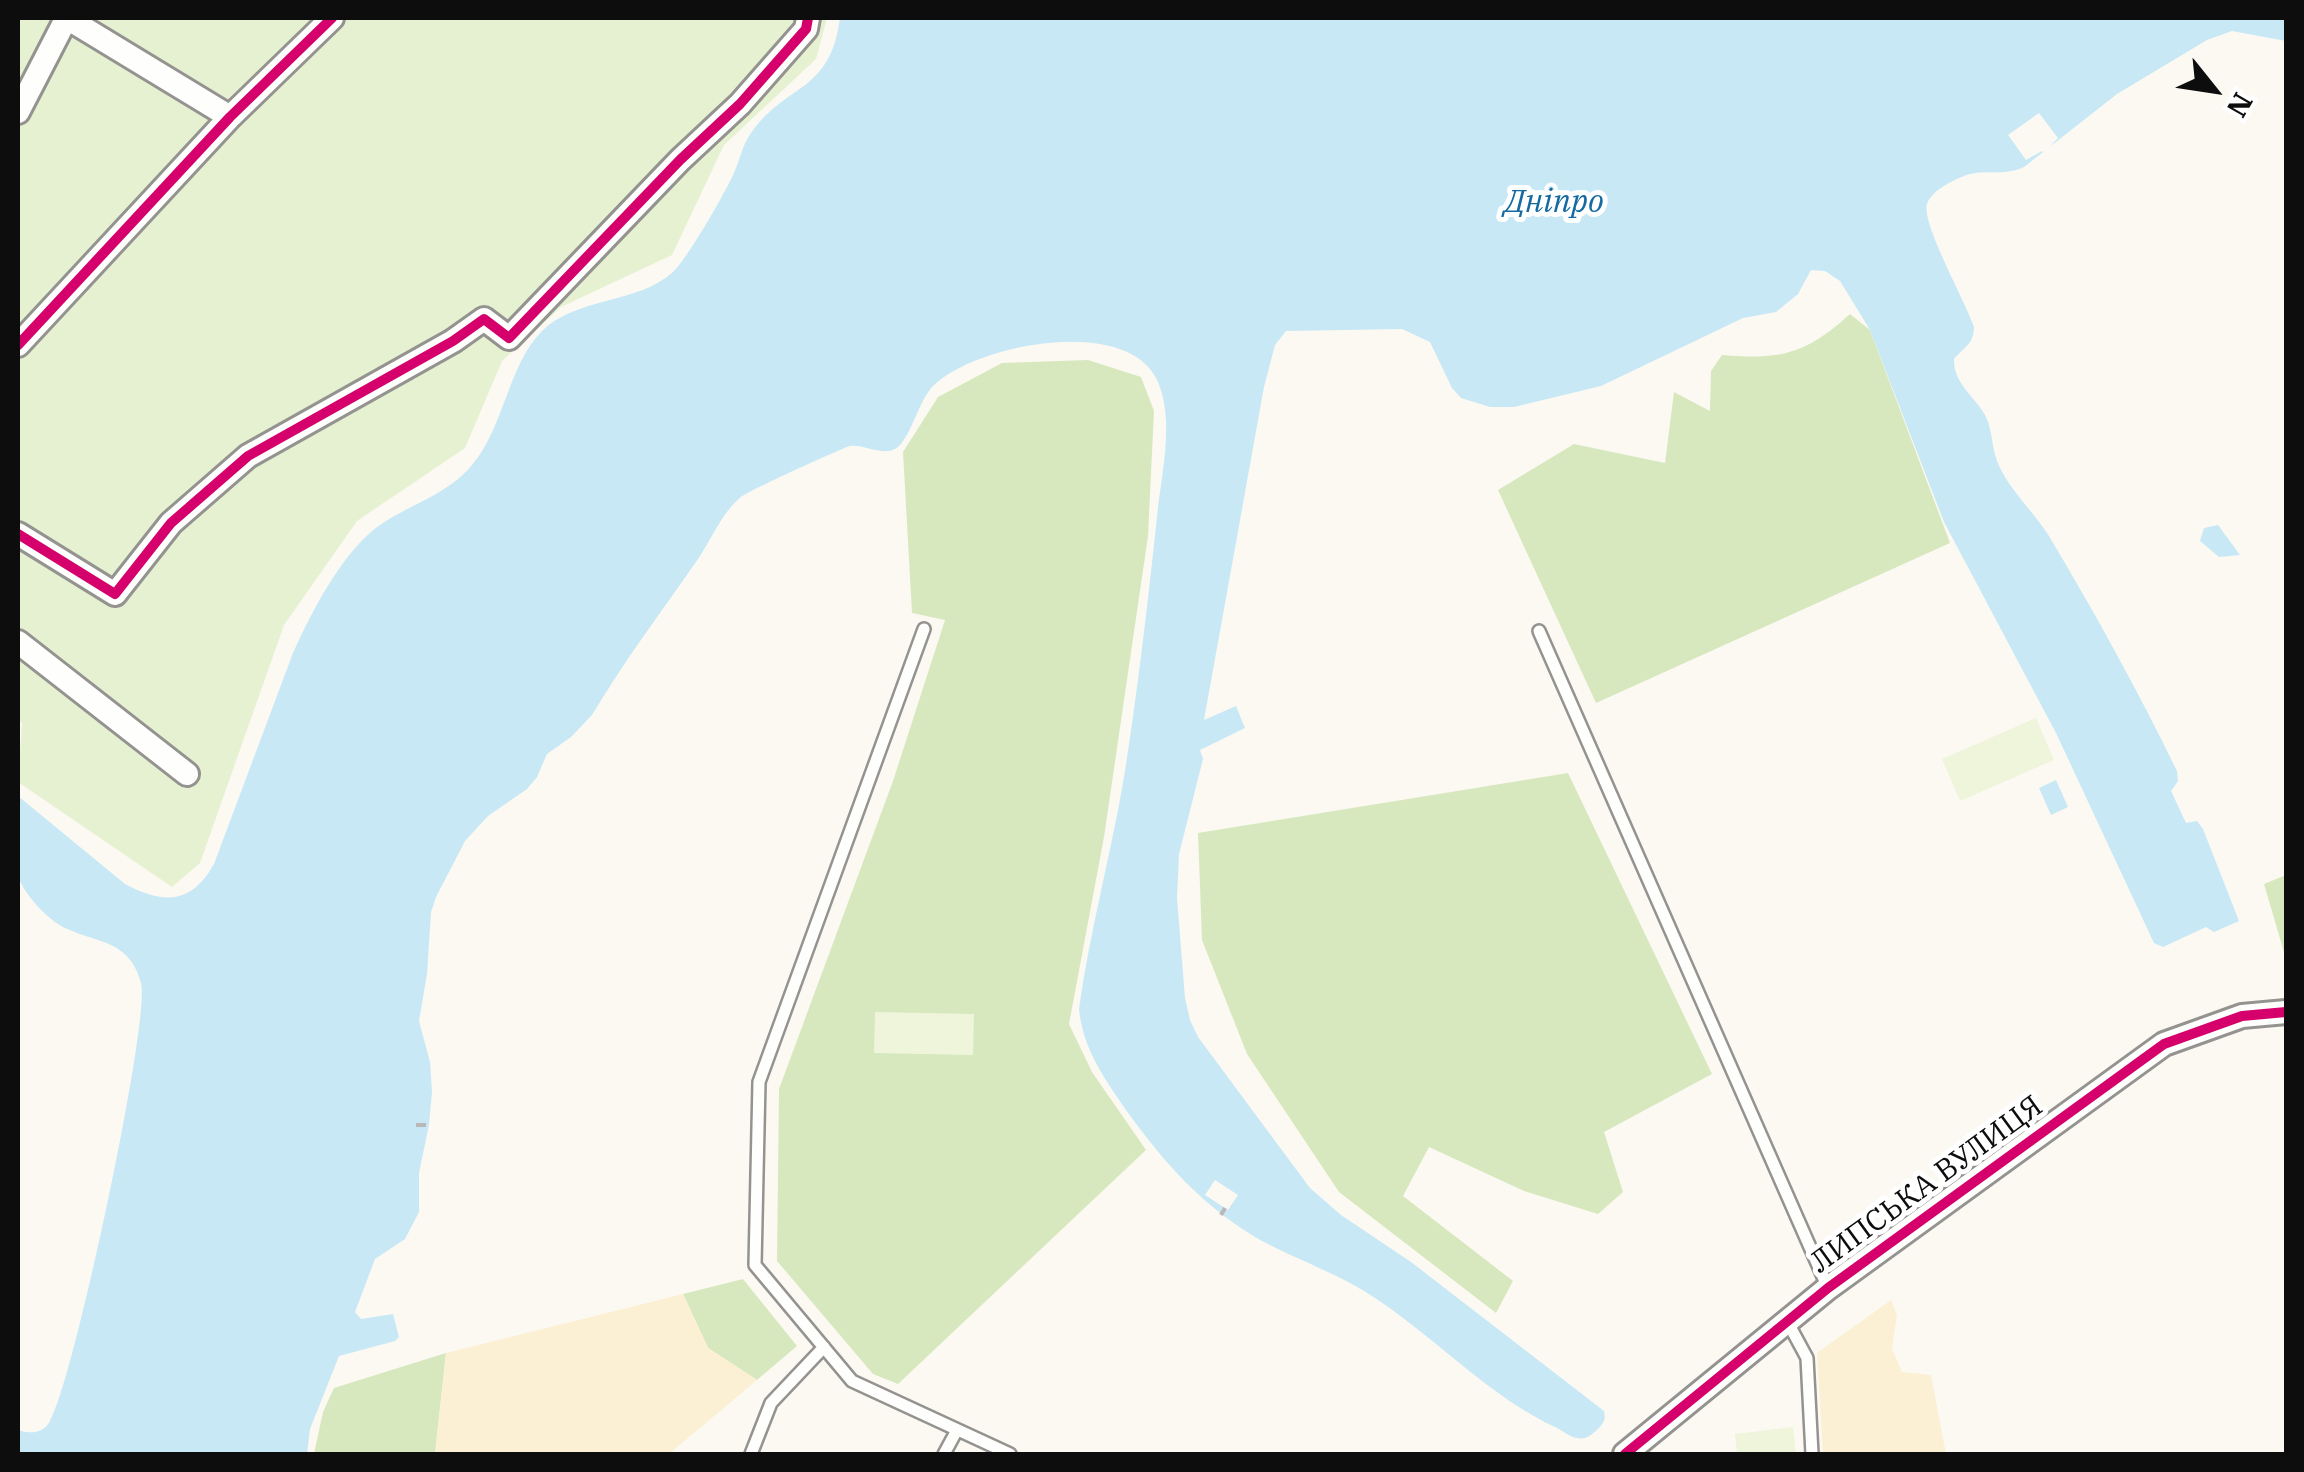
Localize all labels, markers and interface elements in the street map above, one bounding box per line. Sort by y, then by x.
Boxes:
north arrow [2164,40,2264,140]
text: N [2219,86,2262,124]
water label: Дніпро [1504,184,1604,222]
street label: ЛИПСЬКА ВУЛИЦЯ [1804,1089,2050,1281]

